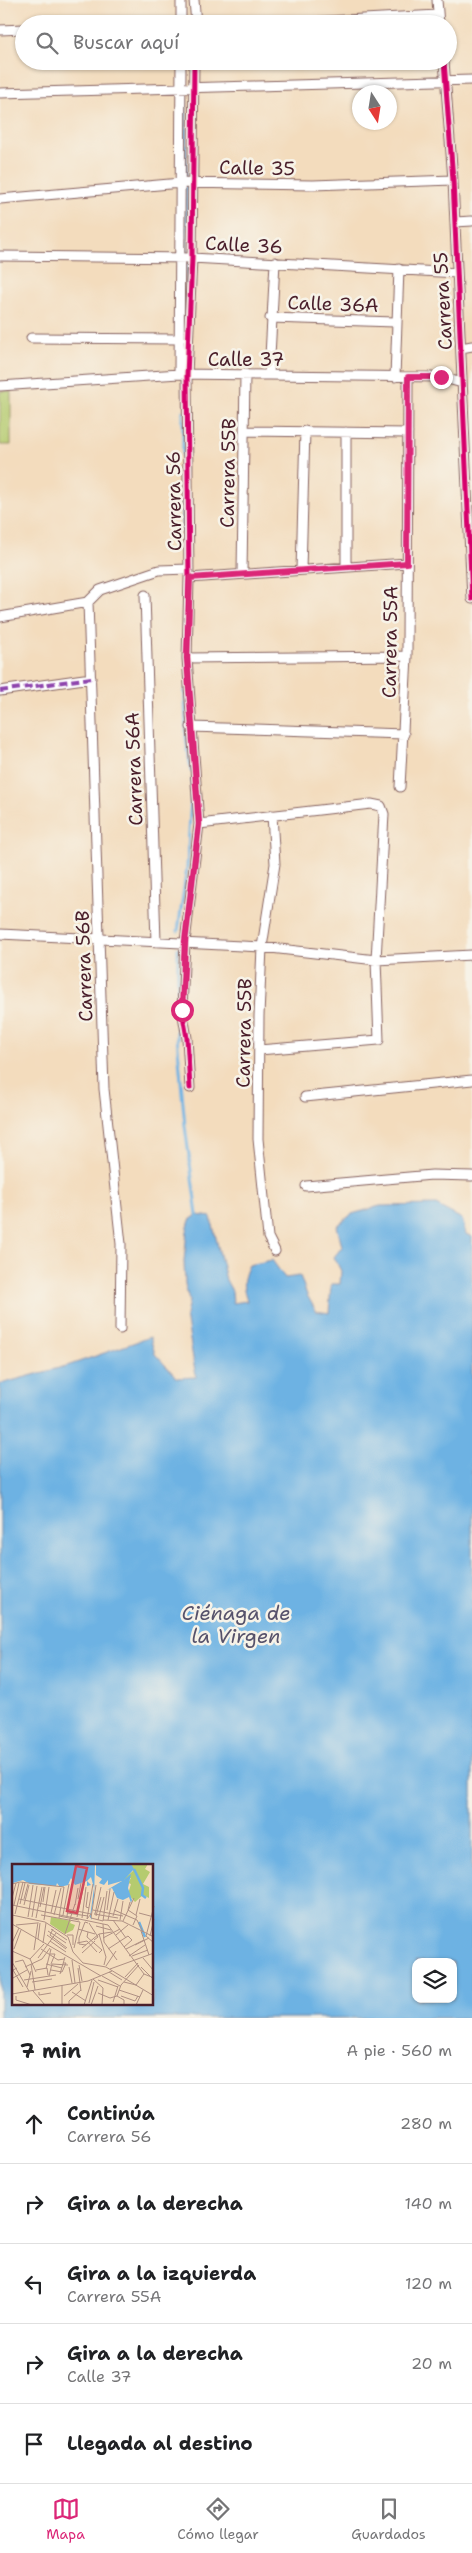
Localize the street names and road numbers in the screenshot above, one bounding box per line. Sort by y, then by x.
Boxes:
street label: Calle 35 [219,155,295,181]
street label: Calle 36 [205,230,283,260]
street label: Carrera 55 [428,251,458,351]
street label: Calle 36A [287,290,379,318]
street label: Calle 37 [208,347,284,372]
street label: Carrera 55B [215,418,241,528]
street label: Carrera 56 [161,451,187,551]
street label: Carrera 55A [377,586,403,698]
street label: Carrera 56A [120,712,148,826]
street label: Carrera 56B [70,910,98,1022]
street label: Carrera 55B [231,978,257,1088]

